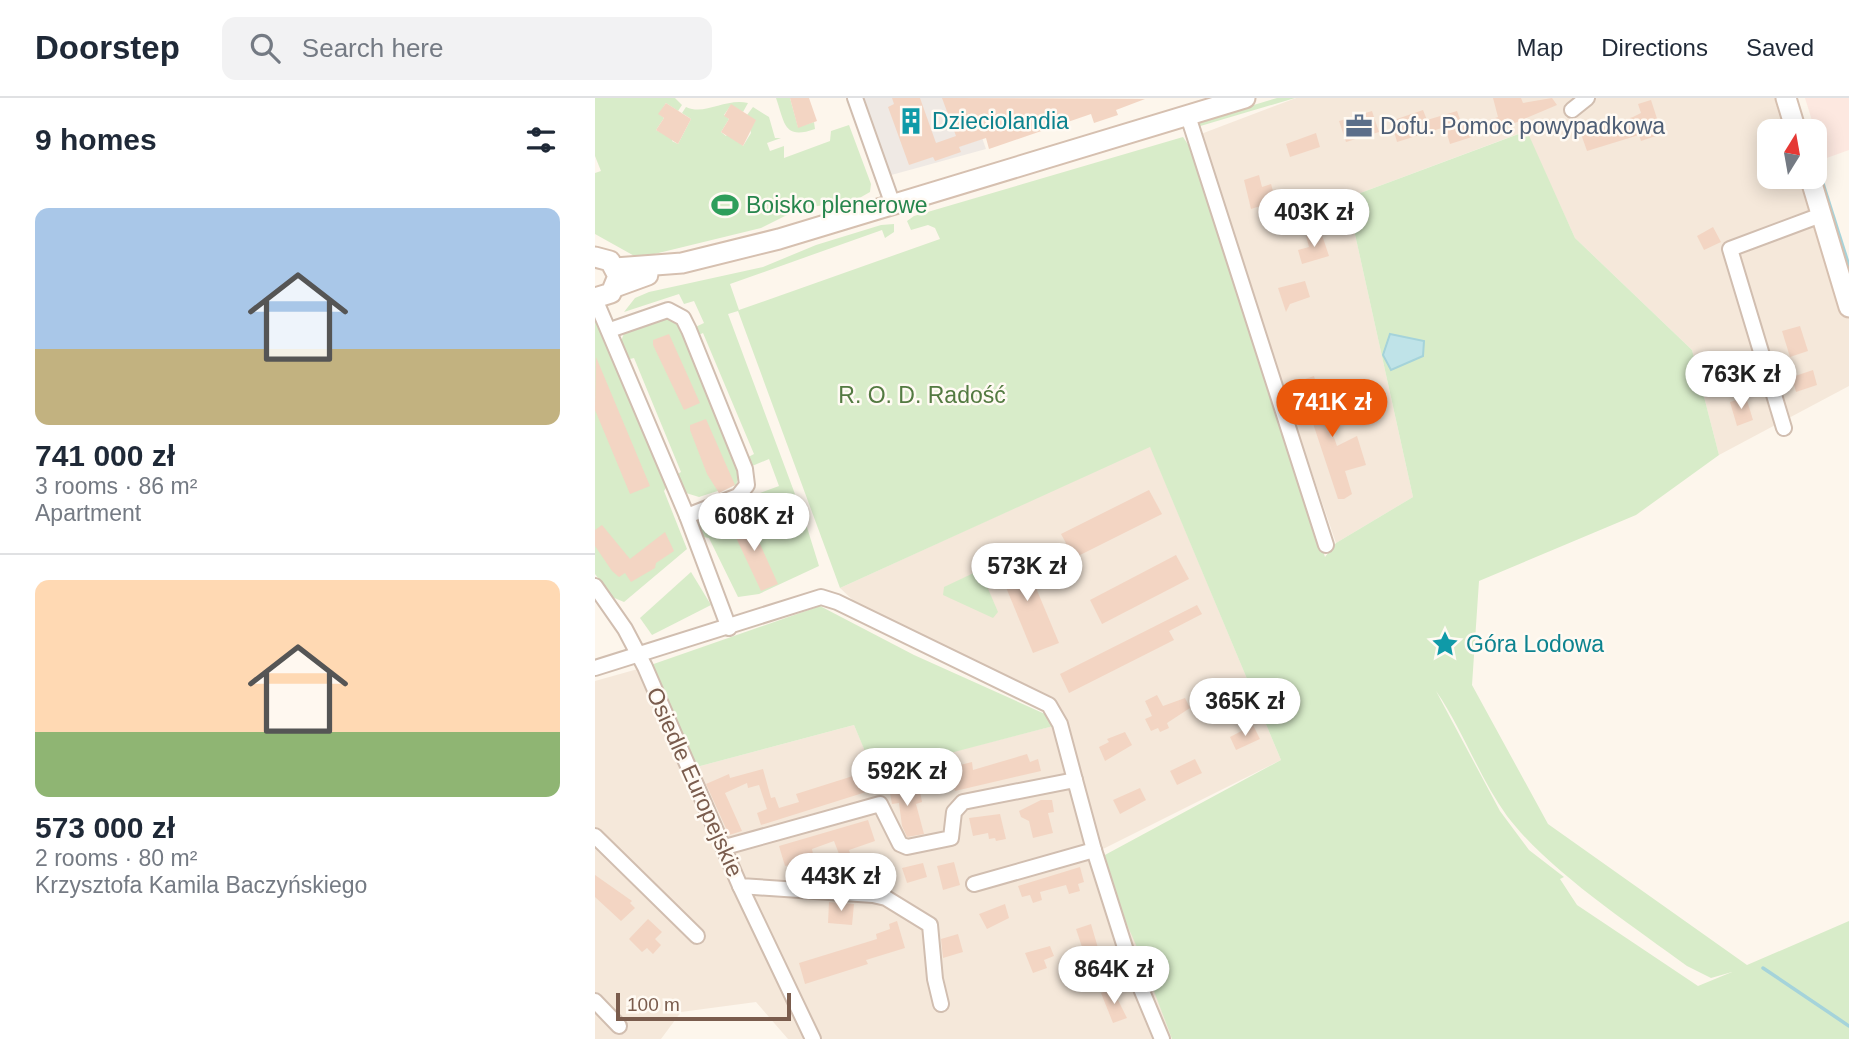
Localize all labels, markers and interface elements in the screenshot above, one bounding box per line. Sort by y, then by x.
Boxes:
search box [222,17,712,80]
text: Doorstep [35,29,180,66]
icon: search [246,29,284,67]
text: Search here [302,33,444,63]
text: Map [1517,34,1563,61]
text: Directions [1601,34,1708,61]
text: Saved [1746,34,1814,61]
building icon: Dzieciolandia [896,106,926,136]
place label: Dzieciolandia [932,108,1069,134]
office icon: Dofu. Pomoc powypadkowa [1344,111,1374,141]
place label: Dofu. Pomoc powypadkowa [1380,113,1665,139]
north arrow [1757,119,1827,189]
map controls [1757,119,1827,189]
icon: filters [522,121,560,159]
text: 9 homes [35,123,157,156]
sports icon: Boisko plenerowe [710,190,740,220]
pin: 403K zł [1249,190,1379,249]
place label: Boisko plenerowe [746,192,928,218]
text: 403K zł [1274,199,1354,225]
icon: home [235,254,361,380]
pin: 763K zł [1676,352,1806,411]
text: 763K zł [1701,361,1781,387]
pin: 741K zł [1267,380,1397,439]
park label: R. O. D. Radość [838,382,1006,408]
text: 741K zł [1292,389,1372,415]
text: 741 000 zł [35,439,175,472]
text: 3 rooms · 86 m² [35,473,197,499]
pin: 608K zł [689,494,819,553]
text: Apartment [35,500,141,526]
text: 608K zł [714,503,794,529]
pin: 573K zł [962,544,1092,603]
text: 573K zł [987,553,1067,579]
icon: home [235,626,361,752]
place icon: Góra Lodowa [1430,629,1460,659]
place label: Góra Lodowa [1466,631,1604,657]
pin: 365K zł [1180,678,1310,738]
street label: Osiedle Europejskie [642,683,748,881]
text: 365K zł [1205,688,1285,714]
pin: 592K zł [842,748,972,808]
text: 592K zł [867,758,947,784]
text: 573 000 zł [35,811,175,844]
text: 2 rooms · 80 m² [35,845,197,871]
pin: 443K zł [776,854,906,913]
text: 443K zł [801,863,881,889]
text: Krzysztofa Kamila Baczyńskiego [35,872,367,898]
pin: 864K zł [1049,946,1179,1006]
text: 864K zł [1074,956,1154,982]
scale bar [616,990,791,1022]
text: 100 m [627,994,680,1015]

